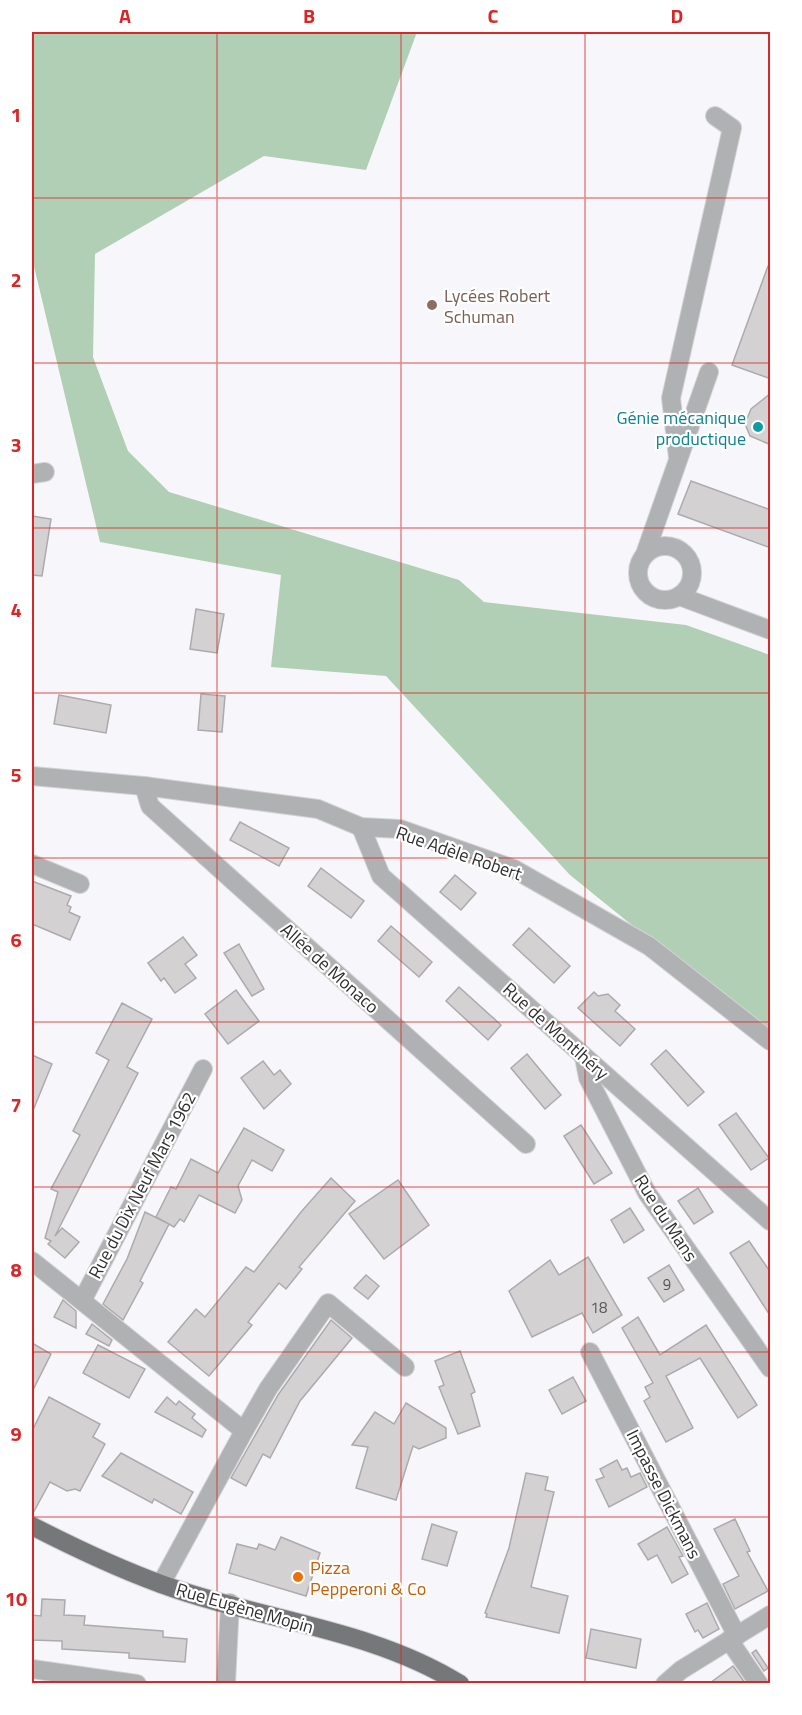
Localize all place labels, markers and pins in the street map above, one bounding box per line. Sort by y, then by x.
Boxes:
place label: Lycées Robert Schuman [444,282,551,330]
marker: Lycées Robert Schuman [425,298,439,312]
place label: Génie mécanique productique [616,404,746,452]
marker: Génie mécanique productique [751,420,765,434]
place label: Pizza Pepperoni & Co [310,1554,426,1602]
marker: Pizza Pepperoni & Co [291,1570,305,1584]

